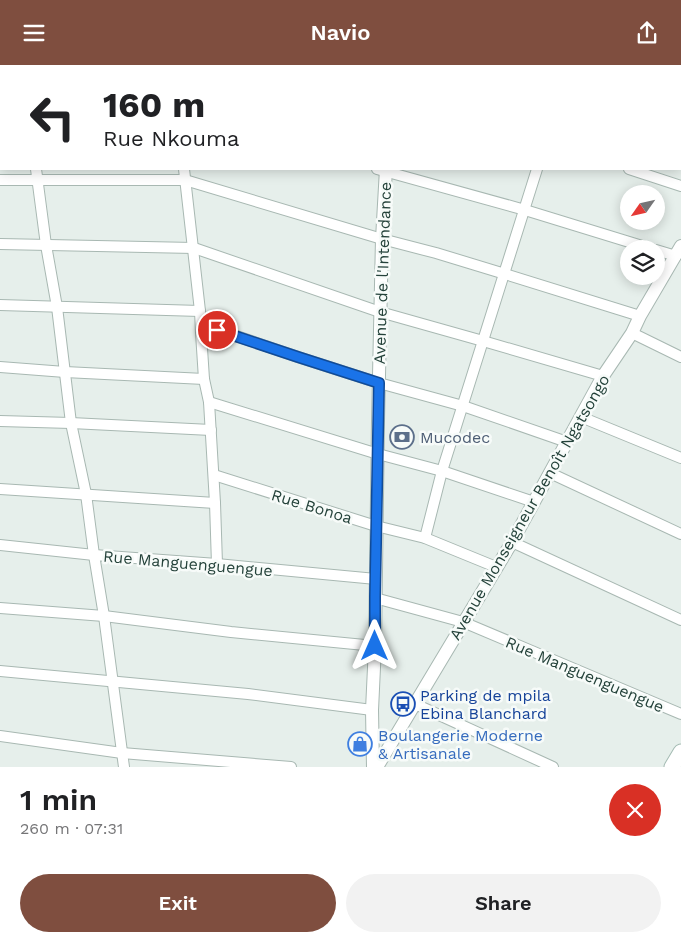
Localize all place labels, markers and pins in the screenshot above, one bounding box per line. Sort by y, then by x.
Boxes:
pin [196,309,238,351]
bank icon: Mucodec [389,424,415,450]
place label: Mucodec [420,428,490,447]
place label: Parking de mpila Ebina Blanchard [420,686,551,723]
bus stop icon: Parking de mpila Ebina Blanchard [390,691,416,717]
place label: Boulangerie Moderne & Artisanale [378,726,543,763]
shop icon: Boulangerie Moderne & Artisanale [347,731,373,757]

